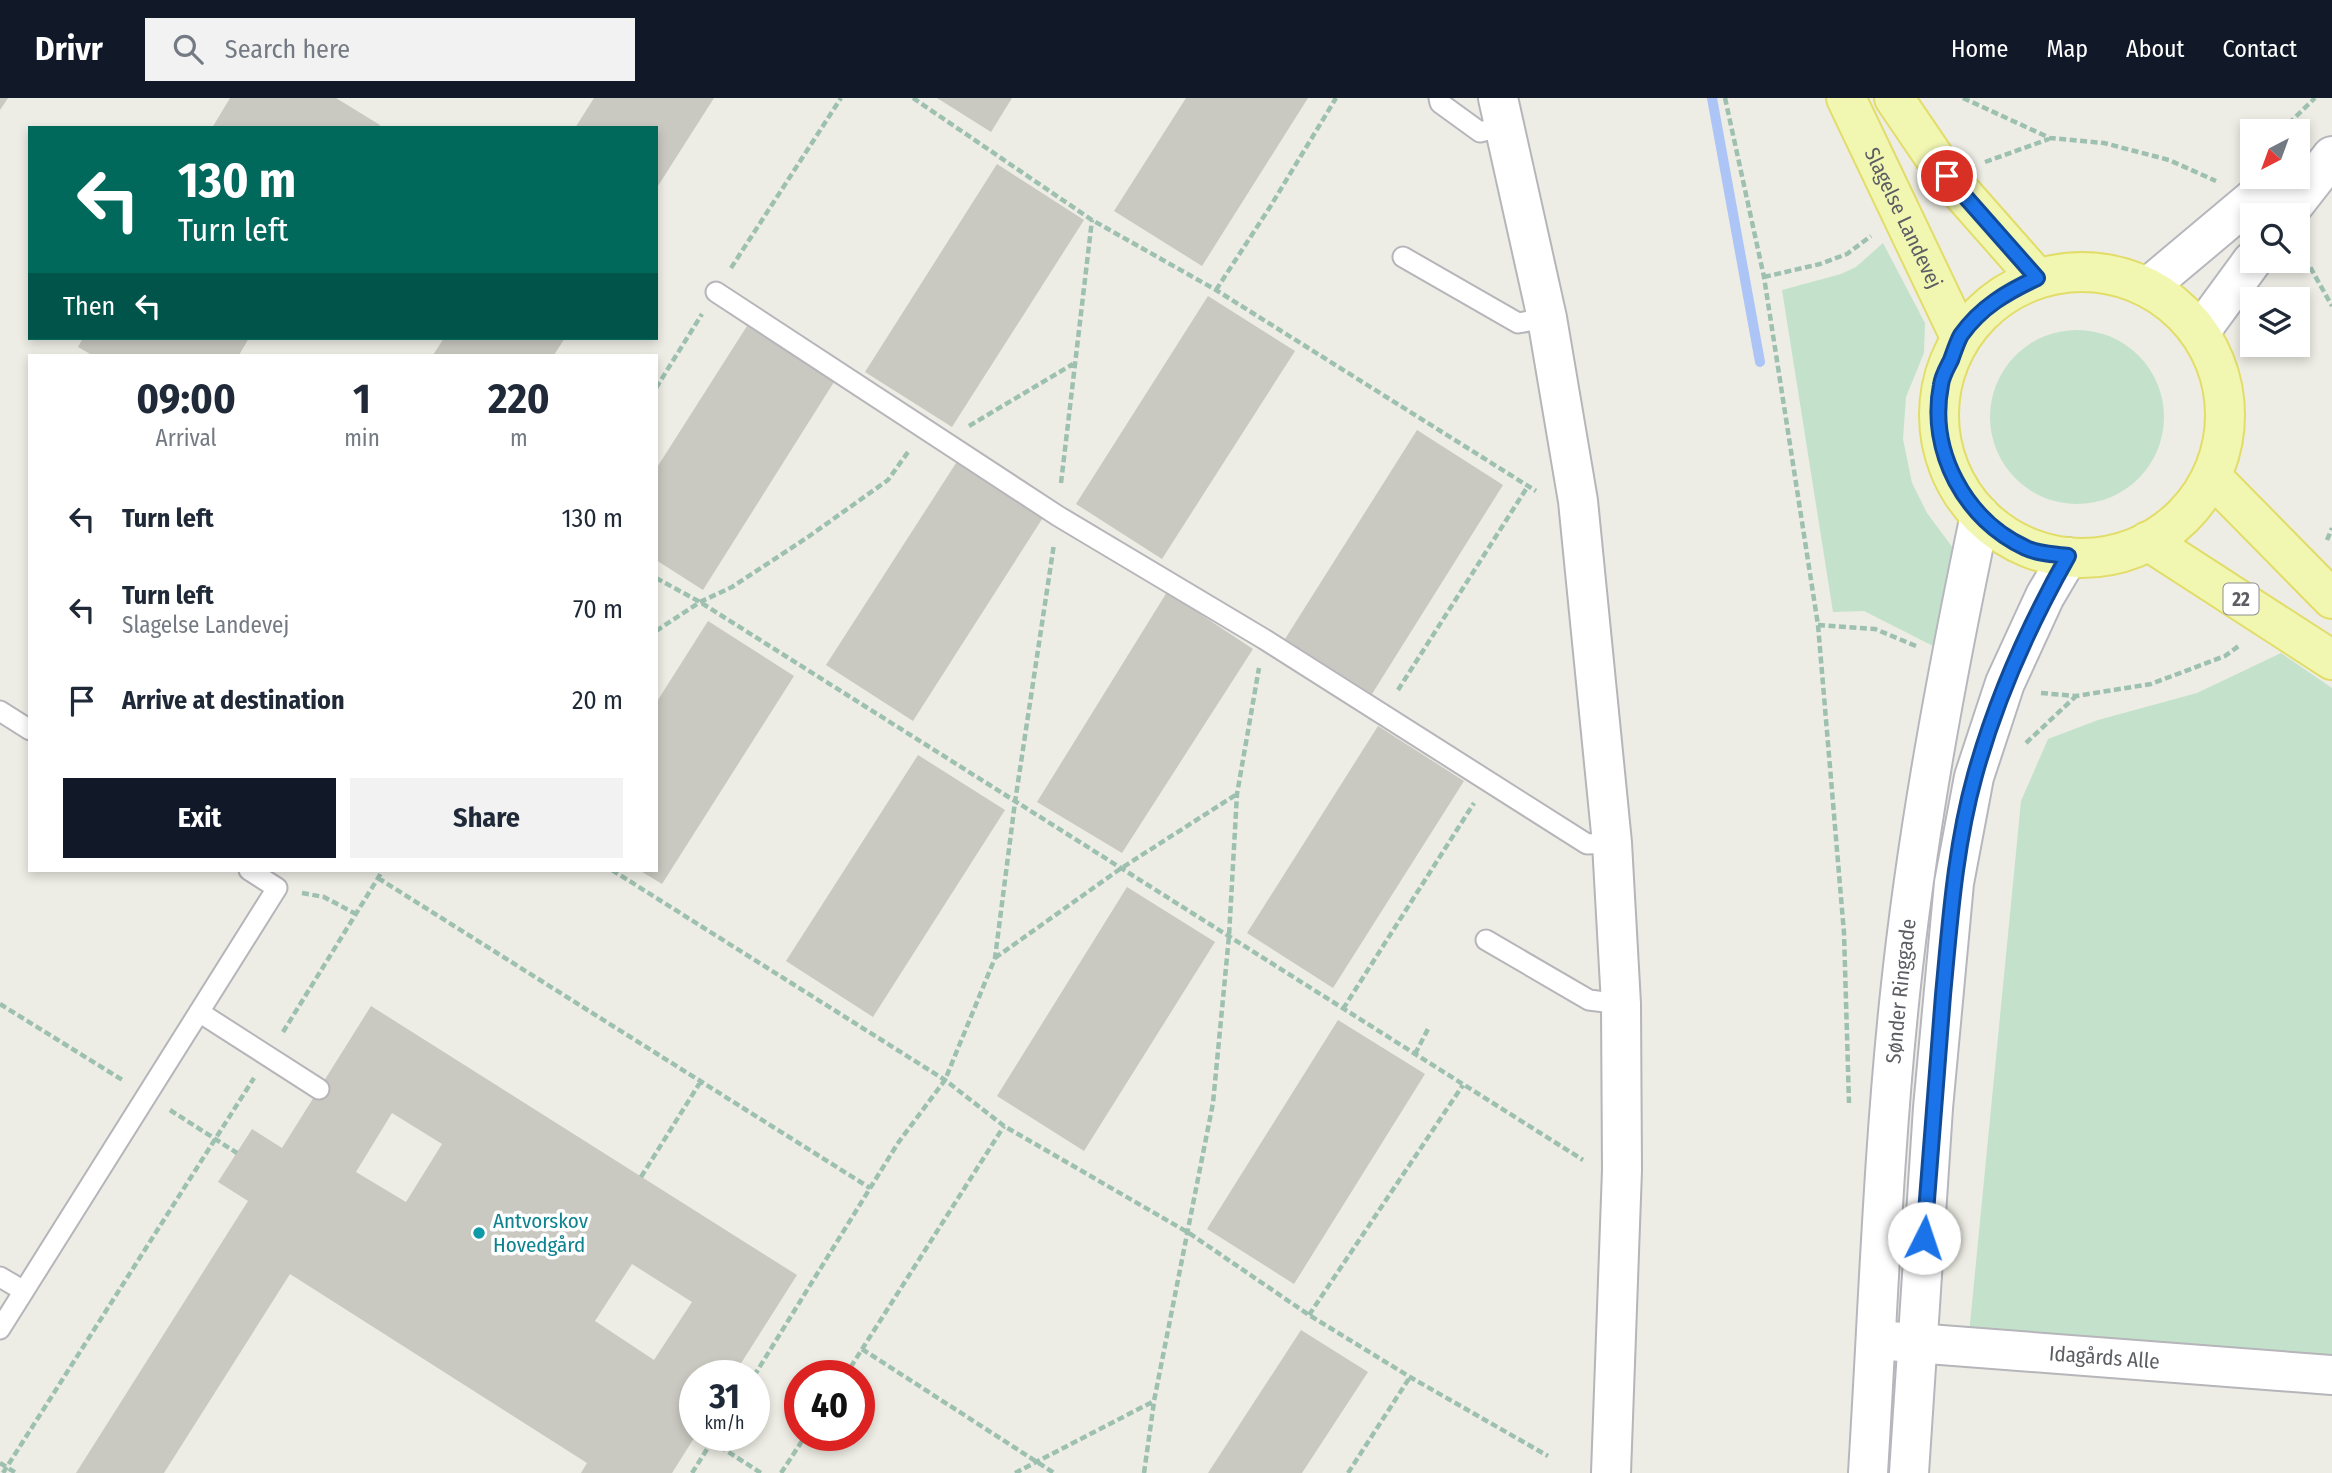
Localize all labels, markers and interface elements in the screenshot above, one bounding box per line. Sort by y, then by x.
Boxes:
search box [145,18,635,81]
text: Drivr [35,29,103,69]
icon: search [169,30,207,68]
text: Search here [225,34,350,65]
text: Home [1951,35,2008,63]
text: Map [2046,35,2088,63]
text: About [2126,35,2184,63]
text: Contact [2222,35,2297,63]
north arrow [2240,119,2310,189]
map controls [2240,119,2310,357]
street label: Slagelse Landevej [1859,144,1948,293]
pin [1917,146,1977,206]
text: 130 m [178,151,296,210]
icon: left [63,154,154,245]
icon: arrive [1928,157,1966,195]
button: search [2240,203,2310,273]
text: Turn left [178,211,288,249]
icon: left [129,287,167,325]
button: layers [2240,287,2310,357]
text: Then [63,291,115,322]
text: 09:00 [136,374,236,424]
text: 1 [353,374,371,424]
text: 220 [488,374,550,424]
text: Arrival [156,424,217,452]
text: min [344,424,380,452]
text: m [510,424,528,452]
icon: left [63,500,101,538]
text: Turn left [122,503,214,534]
text: 130 m [561,503,623,534]
text: Turn left [122,580,214,611]
road number: 22 [2224,584,2258,614]
icon: left [63,591,101,629]
text: 70 m [573,594,623,625]
text: Slagelse Landevej [122,611,289,639]
icon: arrive [63,682,101,720]
text: Arrive at destination [122,685,345,716]
text: 20 m [572,685,623,716]
button: Exit [63,778,336,858]
button: Share [350,778,623,858]
street label: Sønder Ringgade [1880,917,1922,1065]
position arrow [1887,1201,1961,1275]
place label: Antvorskov Hovedgård [493,1208,589,1258]
marker: Antvorskov Hovedgård [471,1225,487,1241]
street label: Idagårds Alle [2048,1340,2161,1375]
speed limit sign: 40 [784,1360,875,1451]
text: 31 [709,1375,740,1417]
text: km/h [704,1412,745,1434]

